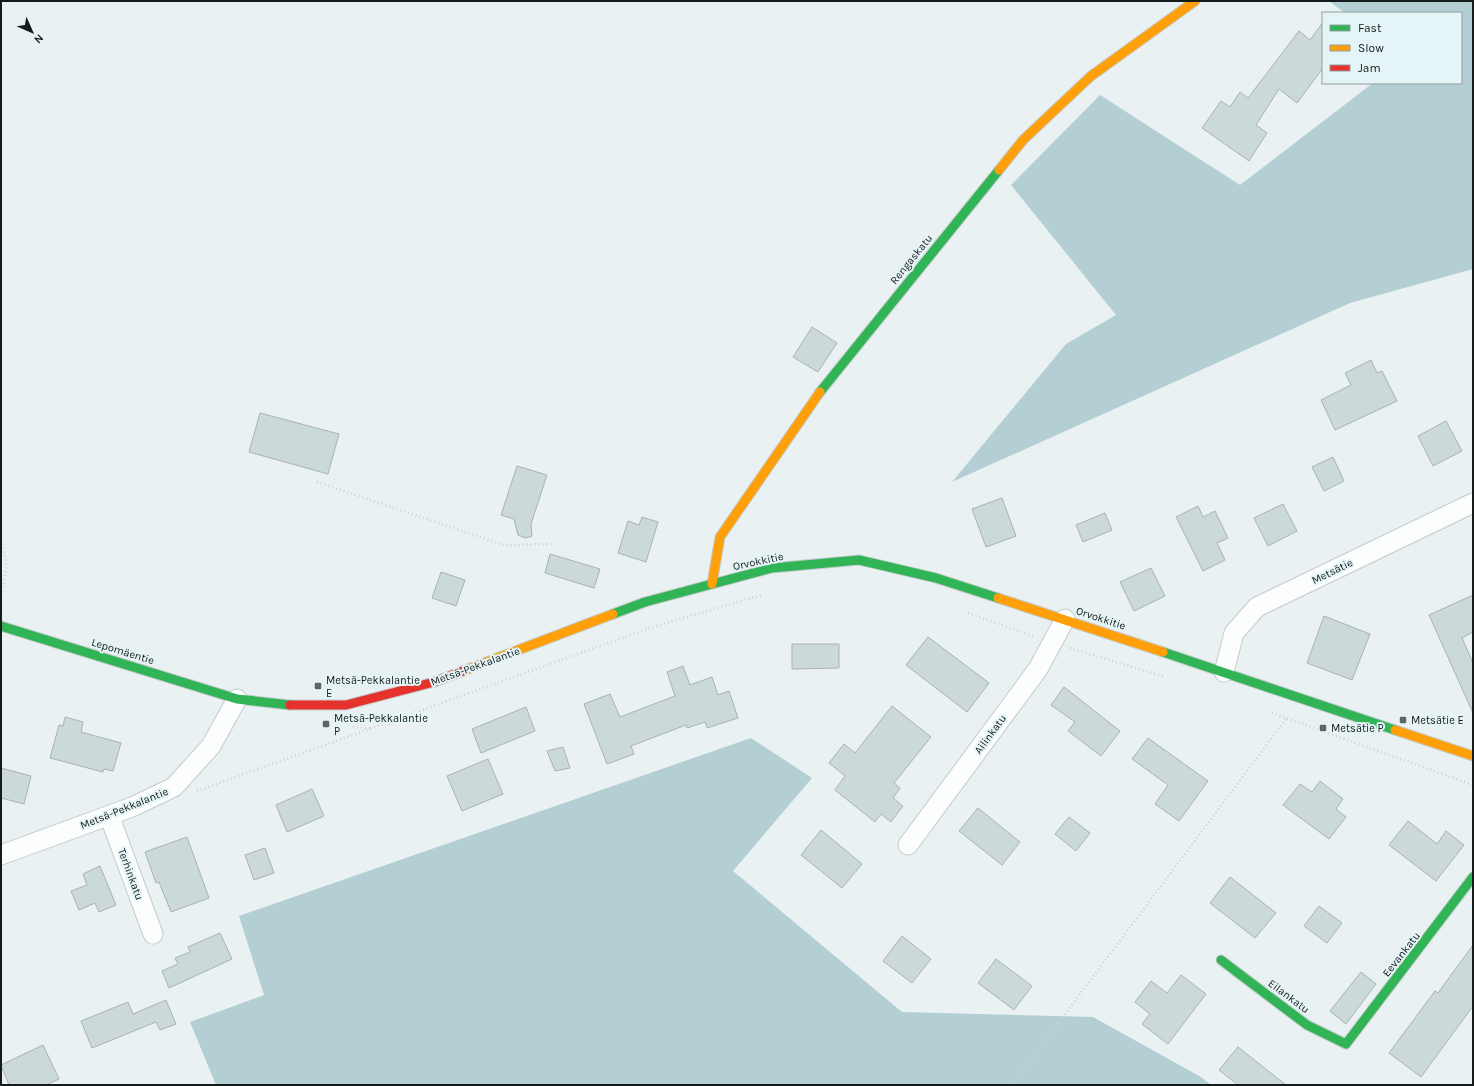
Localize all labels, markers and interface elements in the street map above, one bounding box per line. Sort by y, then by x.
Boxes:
north arrow [12,12,52,52]
legend [1322,12,1462,84]
text: Fast [1358,21,1382,35]
text: N [31,31,46,46]
text: Slow [1358,41,1384,55]
text: Jam [1358,61,1381,75]
street label: Rengaskatu [887,232,935,287]
street label: Orvokkitie [732,550,785,573]
street label: Metsätie [1310,556,1355,587]
street label: Orvokkitie [1074,604,1128,633]
street label: Lepomäentie [90,636,156,667]
street label: Metsä-Pekkalantie [429,644,522,689]
place label: Metsä-Pekkalantie E [326,674,420,700]
marker: Metsä-Pekkalantie E [313,681,323,691]
place label: Metsä-Pekkalantie P [334,712,428,738]
street label: Ailinkatu [972,712,1009,757]
place label: Metsätie E [1411,714,1464,727]
marker: Metsätie E [1398,715,1408,725]
marker: Metsä-Pekkalantie P [321,719,331,729]
place label: Metsätie P [1331,722,1384,735]
marker: Metsätie P [1318,723,1328,733]
street label: Metsä-Pekkalantie [78,785,170,832]
street label: Terhinkatu [115,847,146,902]
street label: Eevankatu [1380,929,1423,979]
street label: Eilankatu [1266,977,1312,1016]

